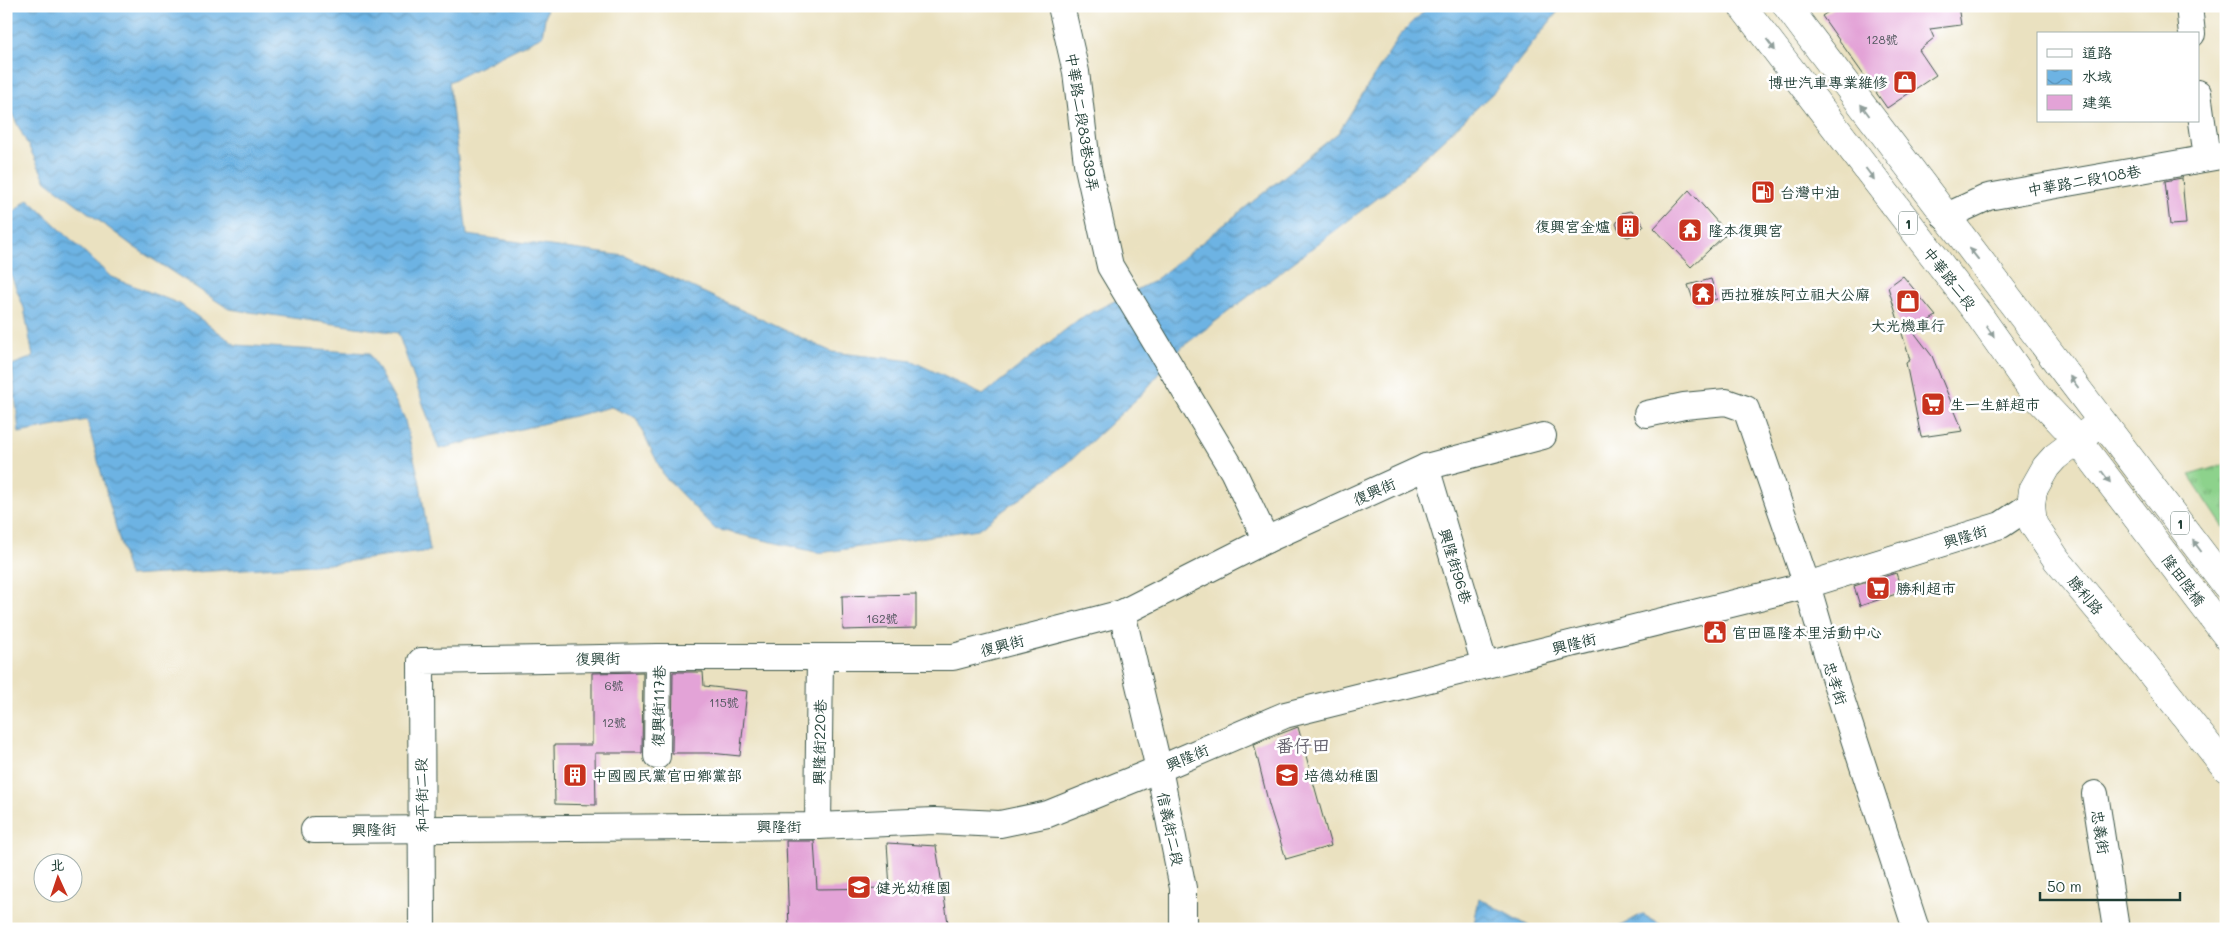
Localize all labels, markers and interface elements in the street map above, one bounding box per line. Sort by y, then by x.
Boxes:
house number: 128號 [1866,31,1898,47]
legend [2037,32,2200,122]
one-way arrow [1766,38,1777,51]
text: 道路 [2082,42,2112,62]
street label: 中華路二段83巷39弄 [1062,51,1104,193]
text: 水域 [2082,66,2112,86]
shop icon: 博世汽車專業維修 [1892,69,1918,95]
place label: 博世汽車專業維修 [1768,72,1888,92]
text: 建築 [2082,92,2112,112]
one-way arrow [1860,103,1870,117]
street label: 中華路二段108巷 [2026,160,2142,200]
one-way arrow [1865,167,1876,180]
fuel station icon: 台灣中油 [1750,179,1776,205]
place label: 台灣中油 [1780,182,1840,202]
road number: 1 [1899,212,1917,234]
building icon: 復興宮金爐 [1615,213,1641,239]
place label: 復興宮金爐 [1535,216,1610,236]
temple icon: 隆本復興宮 [1677,217,1703,243]
place label: 隆本復興宮 [1708,220,1783,240]
street label: 中華路二段 [1919,242,1981,314]
one-way arrow [1968,248,1979,261]
temple icon: 西拉雅族阿立祖大公廨 [1690,281,1716,307]
place label: 西拉雅族阿立祖大公廨 [1720,284,1870,304]
shop icon: 大光機車行 [1895,288,1921,314]
place label: 大光機車行 [1870,315,1946,335]
one-way arrow [1985,324,1995,338]
one-way arrow [2068,376,2079,389]
supermarket icon: 生一生鮮超市 [1920,391,1946,417]
place label: 生一生鮮超市 [1950,394,2040,414]
one-way arrow [2101,471,2112,484]
street label: 復興街 [1349,473,1399,509]
road number: 1 [2171,512,2189,534]
street label: 興隆街 [1941,520,1989,552]
street label: 興隆街96巷 [1435,526,1477,606]
one-way arrow [2191,540,2202,553]
street label: 隆田陸橋 [2158,550,2210,610]
street label: 勝利路 [2064,571,2108,619]
supermarket icon: 勝利超市 [1865,575,1891,601]
place label: 勝利超市 [1896,578,1956,598]
house number: 162號 [866,610,898,626]
public building icon: 官田區隆本里活動中心 [1702,619,1728,645]
place label: 官田區隆本里活動中心 [1732,622,1882,642]
street label: 興隆街 [1550,628,1598,658]
street label: 復興街 [978,630,1026,660]
street label: 復興街 [575,648,621,668]
street label: 忠孝街 [1820,659,1852,707]
street label: 復興街117巷 [647,665,669,747]
house number: 6號 [604,677,624,693]
house number: 115號 [709,694,739,710]
street label: 興隆街220巷 [808,699,830,785]
house number: 12號 [602,714,626,730]
district label: 番仔田 [1276,733,1330,757]
street label: 興隆街 [1162,739,1212,775]
street label: 和平街二段 [410,757,432,833]
building icon: 中國國民黨官田鄉黨部 [562,762,588,788]
school or university icon: 培德幼稚園 [1274,762,1300,788]
place label: 中國國民黨官田鄉黨部 [592,765,742,785]
place label: 培德幼稚園 [1304,765,1379,785]
street label: 信義街二段 [1153,790,1189,868]
street label: 忠義街 [2088,808,2114,856]
street label: 興隆街 [756,816,802,836]
street label: 興隆街 [351,819,397,839]
north arrow [32,852,82,902]
text: 北 [50,855,65,874]
scale bar [2040,870,2180,902]
school or university icon: 健光幼稚園 [846,874,872,900]
text: 50 m [2047,876,2082,896]
place label: 健光幼稚園 [876,877,951,897]

